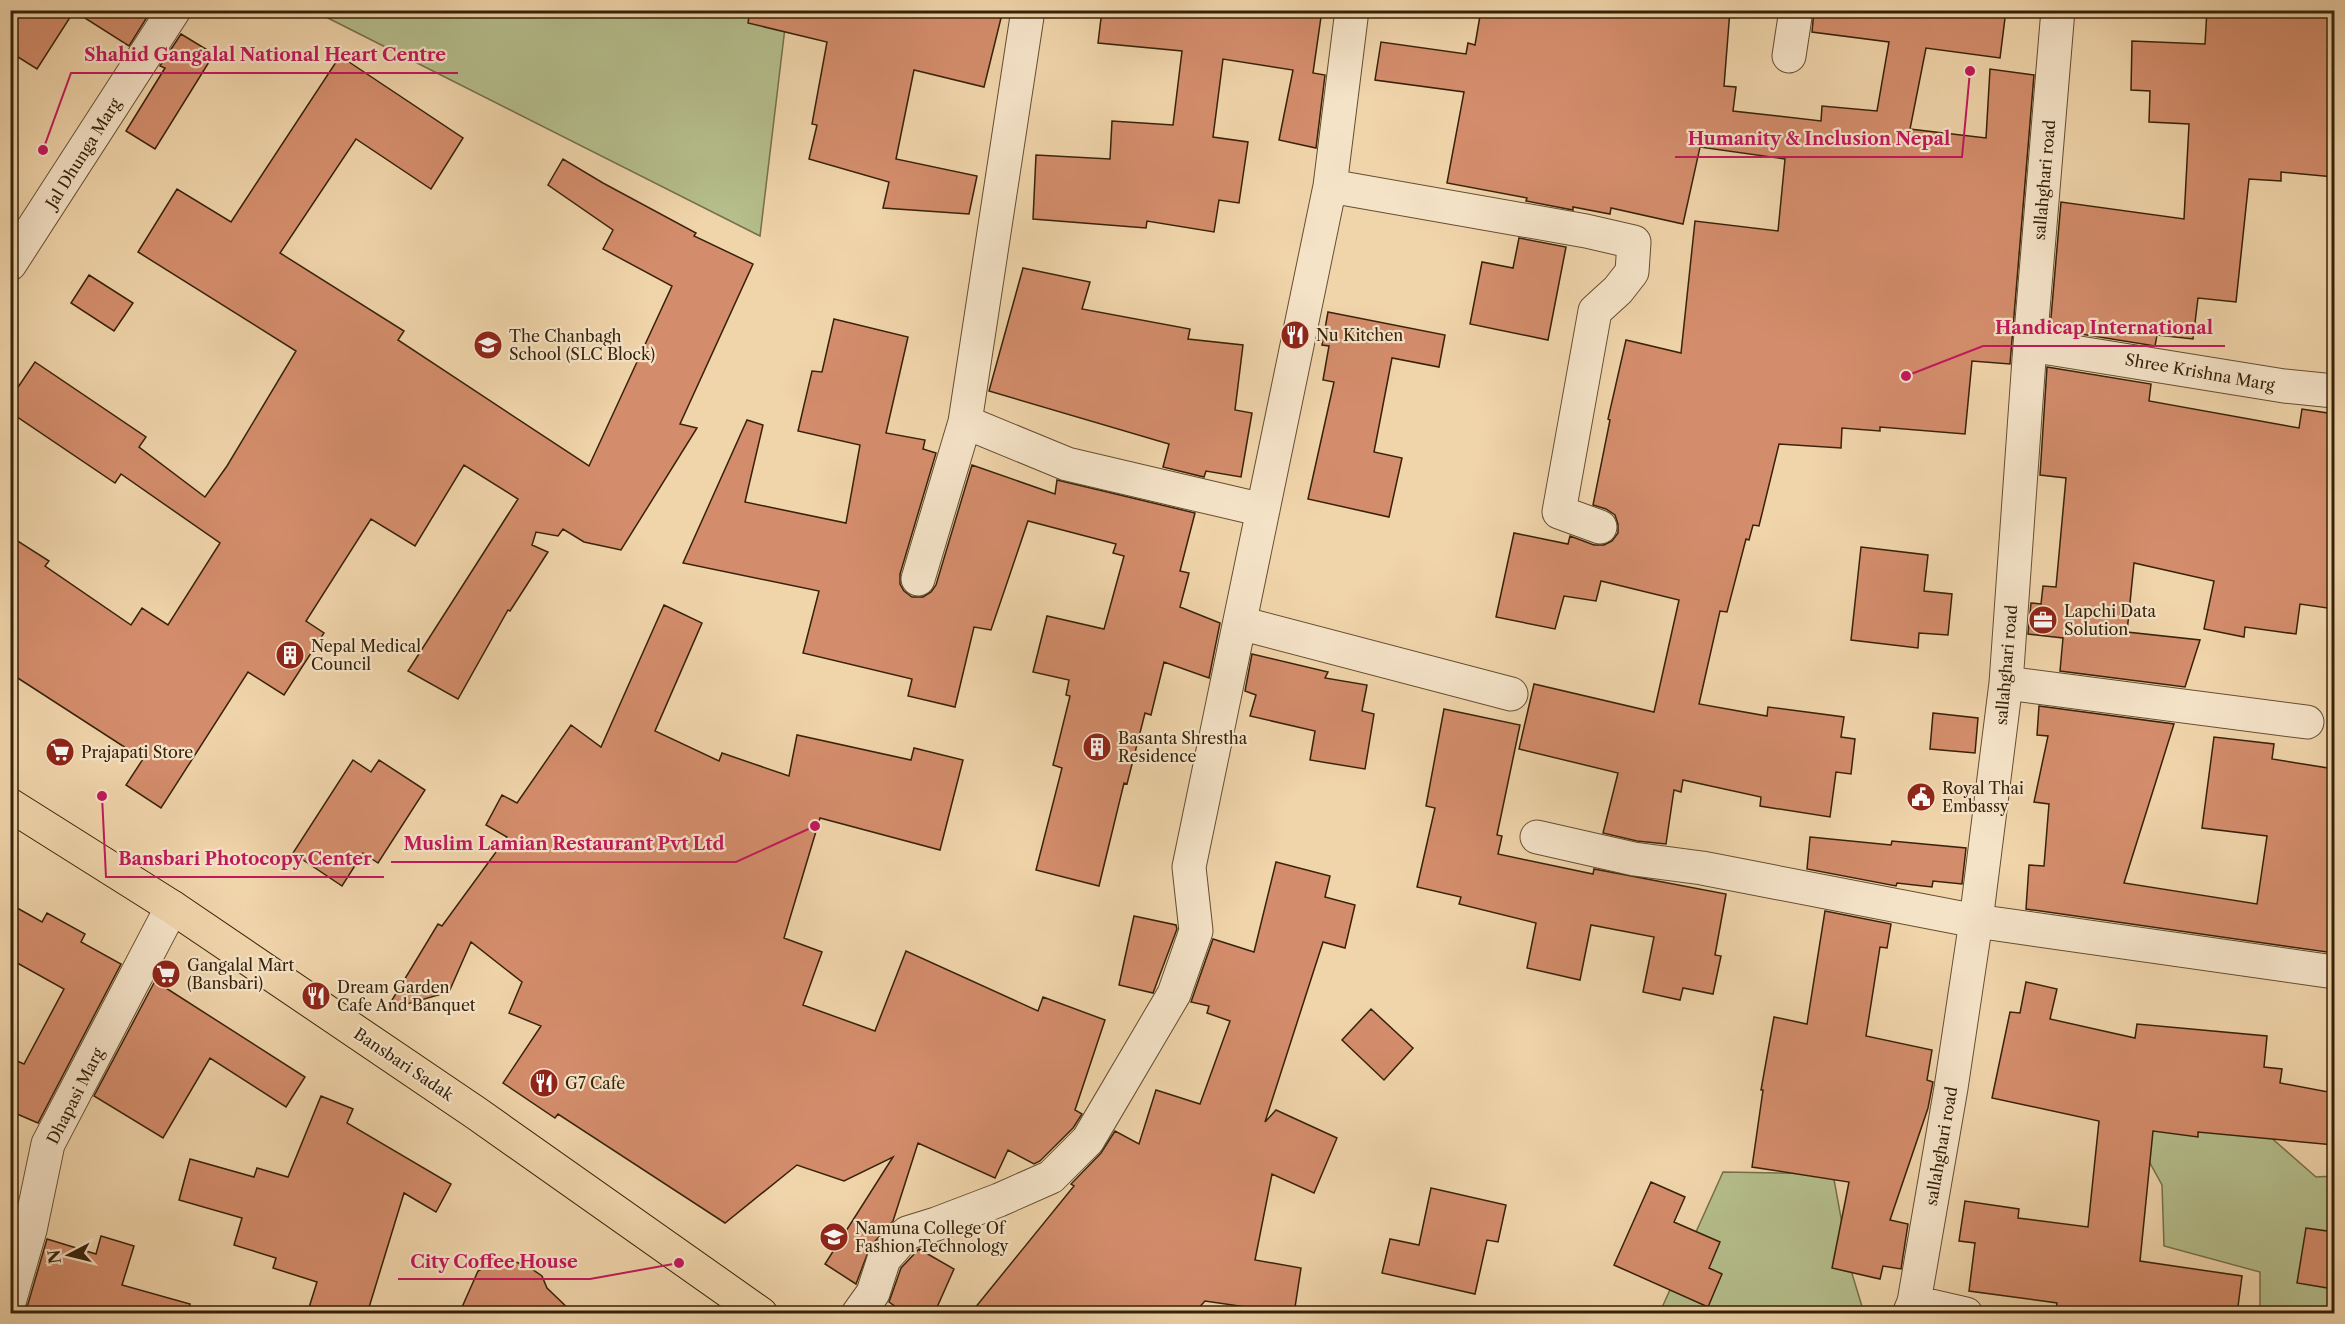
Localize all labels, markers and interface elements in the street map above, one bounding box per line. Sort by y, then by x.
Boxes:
callout: Shahid Gangalal National Heart Centre [71,37,458,73]
text: Shahid Gangalal National Heart Centre [84,44,446,66]
street label: Jal Dhunga Marg [40,94,125,214]
street label: sallahghari road [2029,119,2059,241]
callout: Humanity & Inclusion Nepal [1675,121,1962,157]
text: Humanity & Inclusion Nepal [1688,128,1950,150]
callout: Handicap International [1983,310,2225,346]
text: Handicap International [1995,317,2213,339]
restaurant icon: Nu Kitchen [1279,319,1311,351]
place label: Nu Kitchen [1316,325,1403,345]
place label: The Chanbagh School (SLC Block) [509,326,655,364]
school or university icon: The Chanbagh School (SLC Block) [472,329,504,361]
street label: Shree Krishna Marg [2124,349,2277,395]
place label: Lapchi Data Solution [2064,601,2156,639]
street label: sallahghari road [1991,604,2021,726]
office icon: Lapchi Data Solution [2027,604,2059,636]
place label: Nepal Medical Council [311,636,421,674]
building icon: Nepal Medical Council [274,639,306,671]
place label: Basanta Shrestha Residence [1118,728,1248,766]
building icon: Basanta Shrestha Residence [1081,731,1113,763]
supermarket icon: Prajapati Store [44,736,76,768]
place label: Prajapati Store [81,742,193,762]
place label: Royal Thai Embassy [1942,778,2024,816]
public building icon: Royal Thai Embassy [1905,781,1937,813]
callout: Muslim Lamian Restaurant Pvt Ltd [391,826,736,862]
text: Muslim Lamian Restaurant Pvt Ltd [403,833,725,855]
callout: Bansbari Photocopy Center [106,841,384,877]
text: Bansbari Photocopy Center [118,848,372,870]
place label: Gangalal Mart (Bansbari) [187,955,295,993]
supermarket icon: Gangalal Mart (Bansbari) [150,958,182,990]
place label: Dream Garden Cafe And Banquet [337,977,476,1015]
restaurant icon: Dream Garden Cafe And Banquet [300,980,332,1012]
street label: Bansbari Sadak [350,1023,458,1105]
street label: Dhapasi Marg [42,1044,108,1147]
restaurant icon: G7 Cafe [528,1067,560,1099]
place label: G7 Cafe [565,1073,625,1093]
street label: sallahghari road [1921,1085,1961,1207]
place label: Namuna College Of Fashion Technology [855,1218,1009,1256]
school or university icon: Namuna College Of Fashion Technology [818,1221,850,1253]
north arrow [39,1225,99,1285]
callout: City Coffee House [398,1243,590,1279]
text: N [43,1249,65,1265]
text: City Coffee House [410,1251,578,1273]

